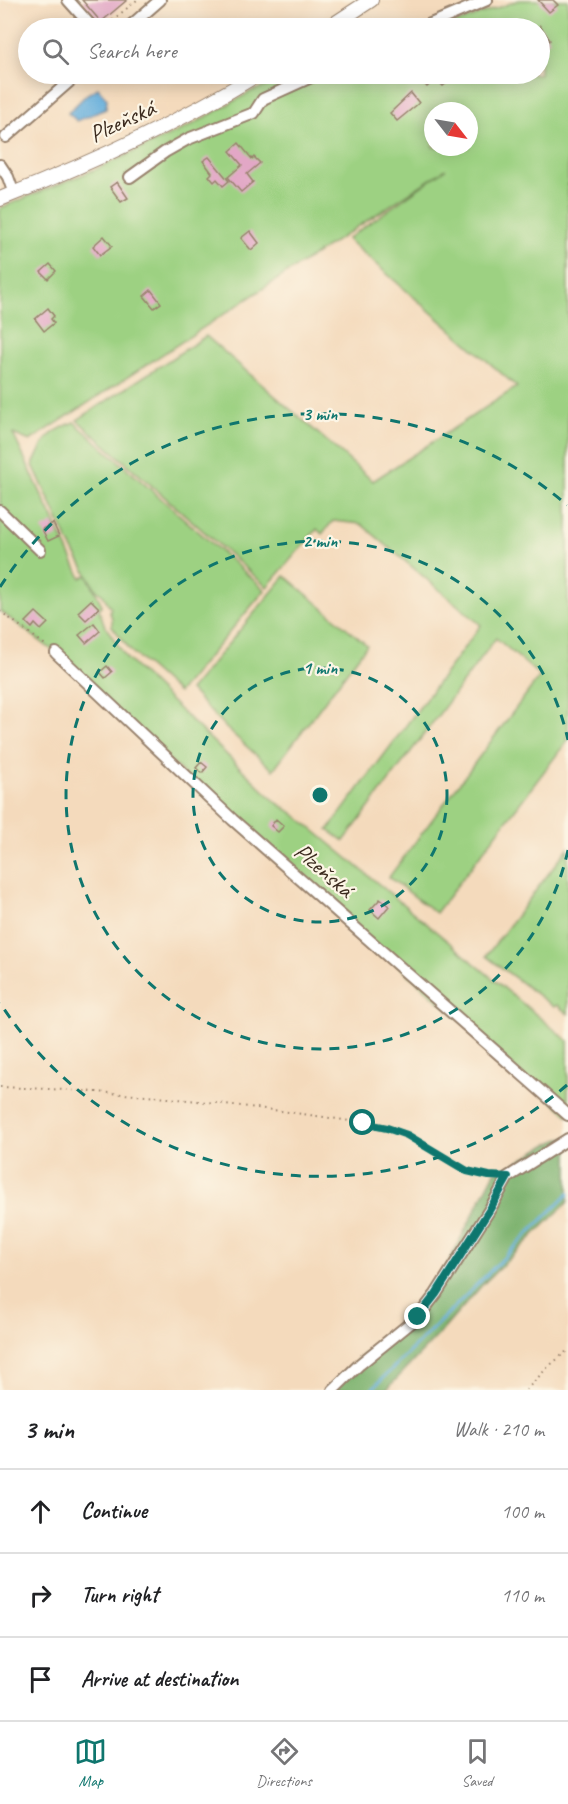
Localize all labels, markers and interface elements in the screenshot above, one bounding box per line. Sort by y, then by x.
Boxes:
search box [18,18,550,84]
icon: search [39,35,72,68]
text: Search here [87,37,177,65]
street label: Plzeňská [84,92,162,149]
north arrow [424,102,478,156]
text: 3 min [303,403,338,425]
text: 2 min [303,530,338,552]
text: 1 min [303,657,338,679]
centre of rings [310,785,330,805]
street label: Plzeňská [288,836,362,906]
route start [349,1109,375,1135]
route end [404,1303,430,1329]
text: 3 min [24,1413,74,1446]
text: Walk · 210 m [454,1417,544,1442]
icon: ahead [24,1495,57,1528]
text: Continue [81,1497,147,1525]
text: 100 m [501,1499,544,1524]
icon: right [24,1579,57,1612]
text: Turn right [81,1581,158,1609]
text: 110 m [501,1583,544,1608]
icon: arrive [24,1663,57,1696]
text: Arrive at destination [81,1665,238,1693]
tab: Map [74,1735,107,1791]
tab: Directions [256,1735,312,1791]
tab: Saved [461,1735,494,1791]

